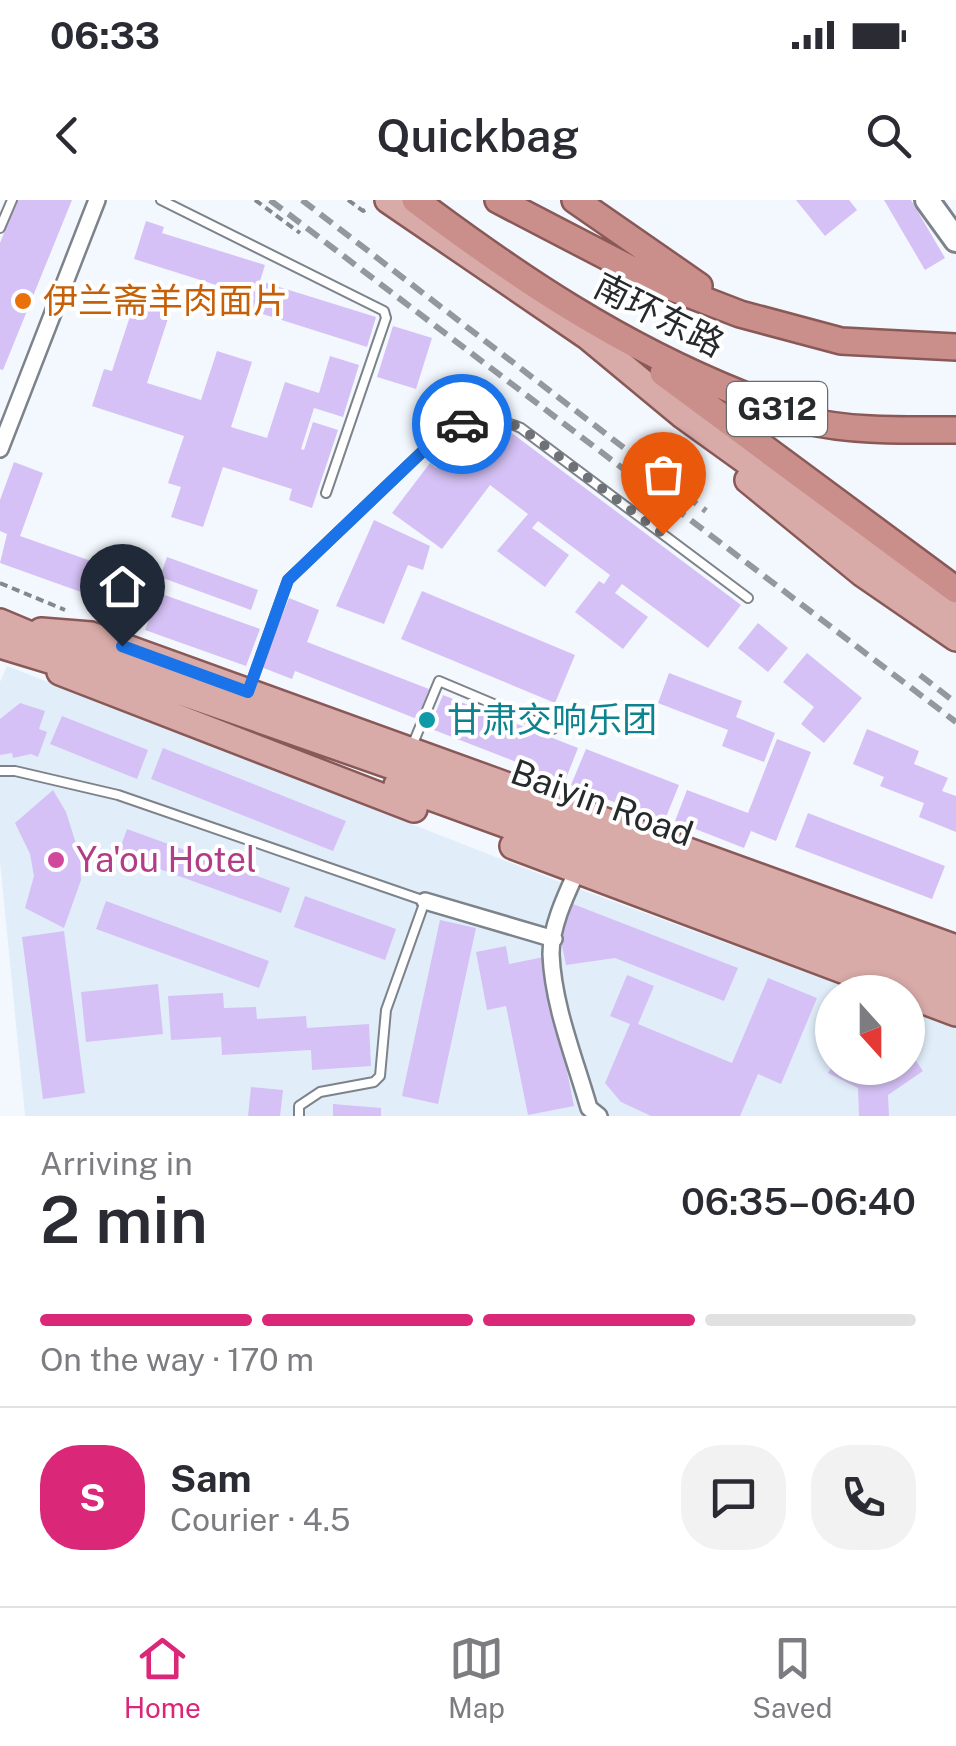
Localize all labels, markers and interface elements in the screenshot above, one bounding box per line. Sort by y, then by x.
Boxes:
text: 06:33 [50,13,160,58]
icon: back [40,108,95,163]
icon: search [861,108,916,163]
text: Quickbag [377,109,579,162]
street label: 南环东路 [588,265,731,365]
place label: 伊兰斋羊肉面片 [43,280,288,321]
marker: 伊兰斋羊肉面片 [12,290,34,312]
courier [412,374,512,474]
road number: G312 [727,382,827,436]
icon: car [435,397,490,452]
pin [621,432,706,535]
icon: bag [636,447,691,502]
pin [80,544,165,647]
icon: home [95,559,150,614]
place label: 甘肃交响乐团 [447,699,657,740]
marker: 甘肃交响乐团 [416,709,438,731]
street label: Baiyin Road [506,751,699,854]
place label: Ya'ou Hotel [76,839,257,880]
marker: Ya'ou Hotel [45,849,67,871]
north arrow [815,975,925,1085]
map controls [815,975,925,1085]
text: Arriving in [40,1145,193,1182]
text: 06:35–06:40 [681,1179,916,1224]
text: 2 min [40,1181,208,1258]
text: On the way · 170 m [40,1341,314,1378]
button: chat [681,1445,786,1550]
button: phone [811,1445,916,1550]
text: Sam [170,1456,252,1501]
text: S [79,1475,106,1520]
text: Courier · 4.5 [170,1501,350,1538]
tab: Home [124,1631,201,1724]
tab: Map [448,1631,505,1724]
tab: Saved [752,1631,832,1724]

